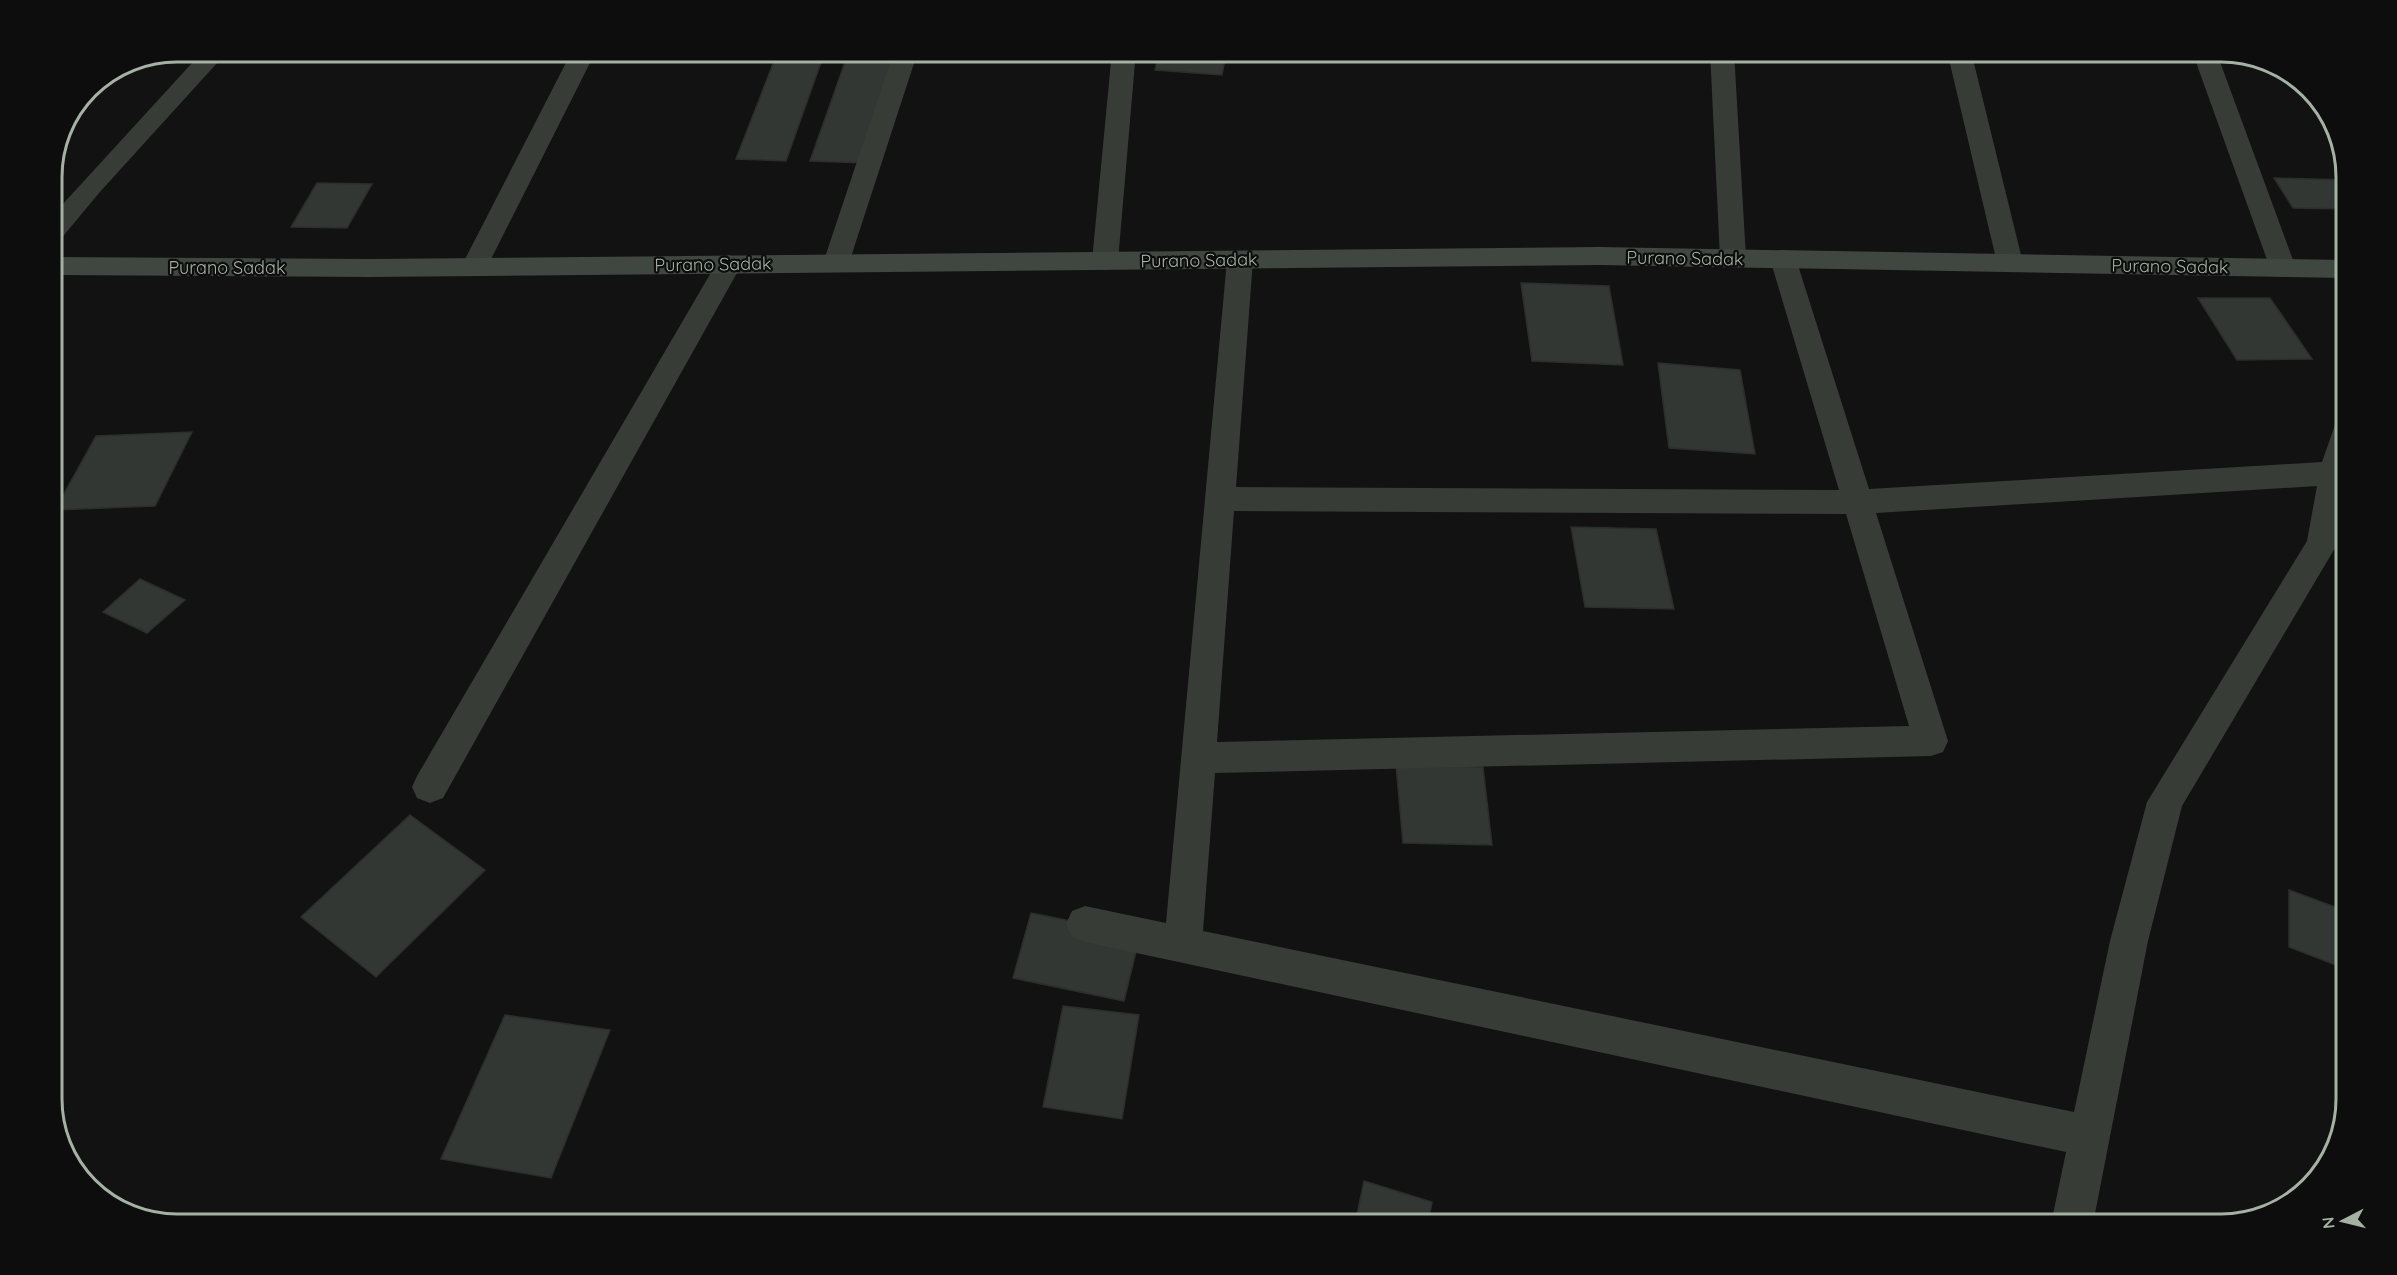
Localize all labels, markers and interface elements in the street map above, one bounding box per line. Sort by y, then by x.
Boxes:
street label: Purano Sadak [1626,245,1744,271]
street label: Purano Sadak [1140,247,1258,273]
street label: Purano Sadak [654,251,772,277]
street label: Purano Sadak [2111,253,2229,279]
street label: Purano Sadak [168,256,286,279]
north arrow [2313,1191,2373,1251]
text: N [2317,1216,2339,1230]

